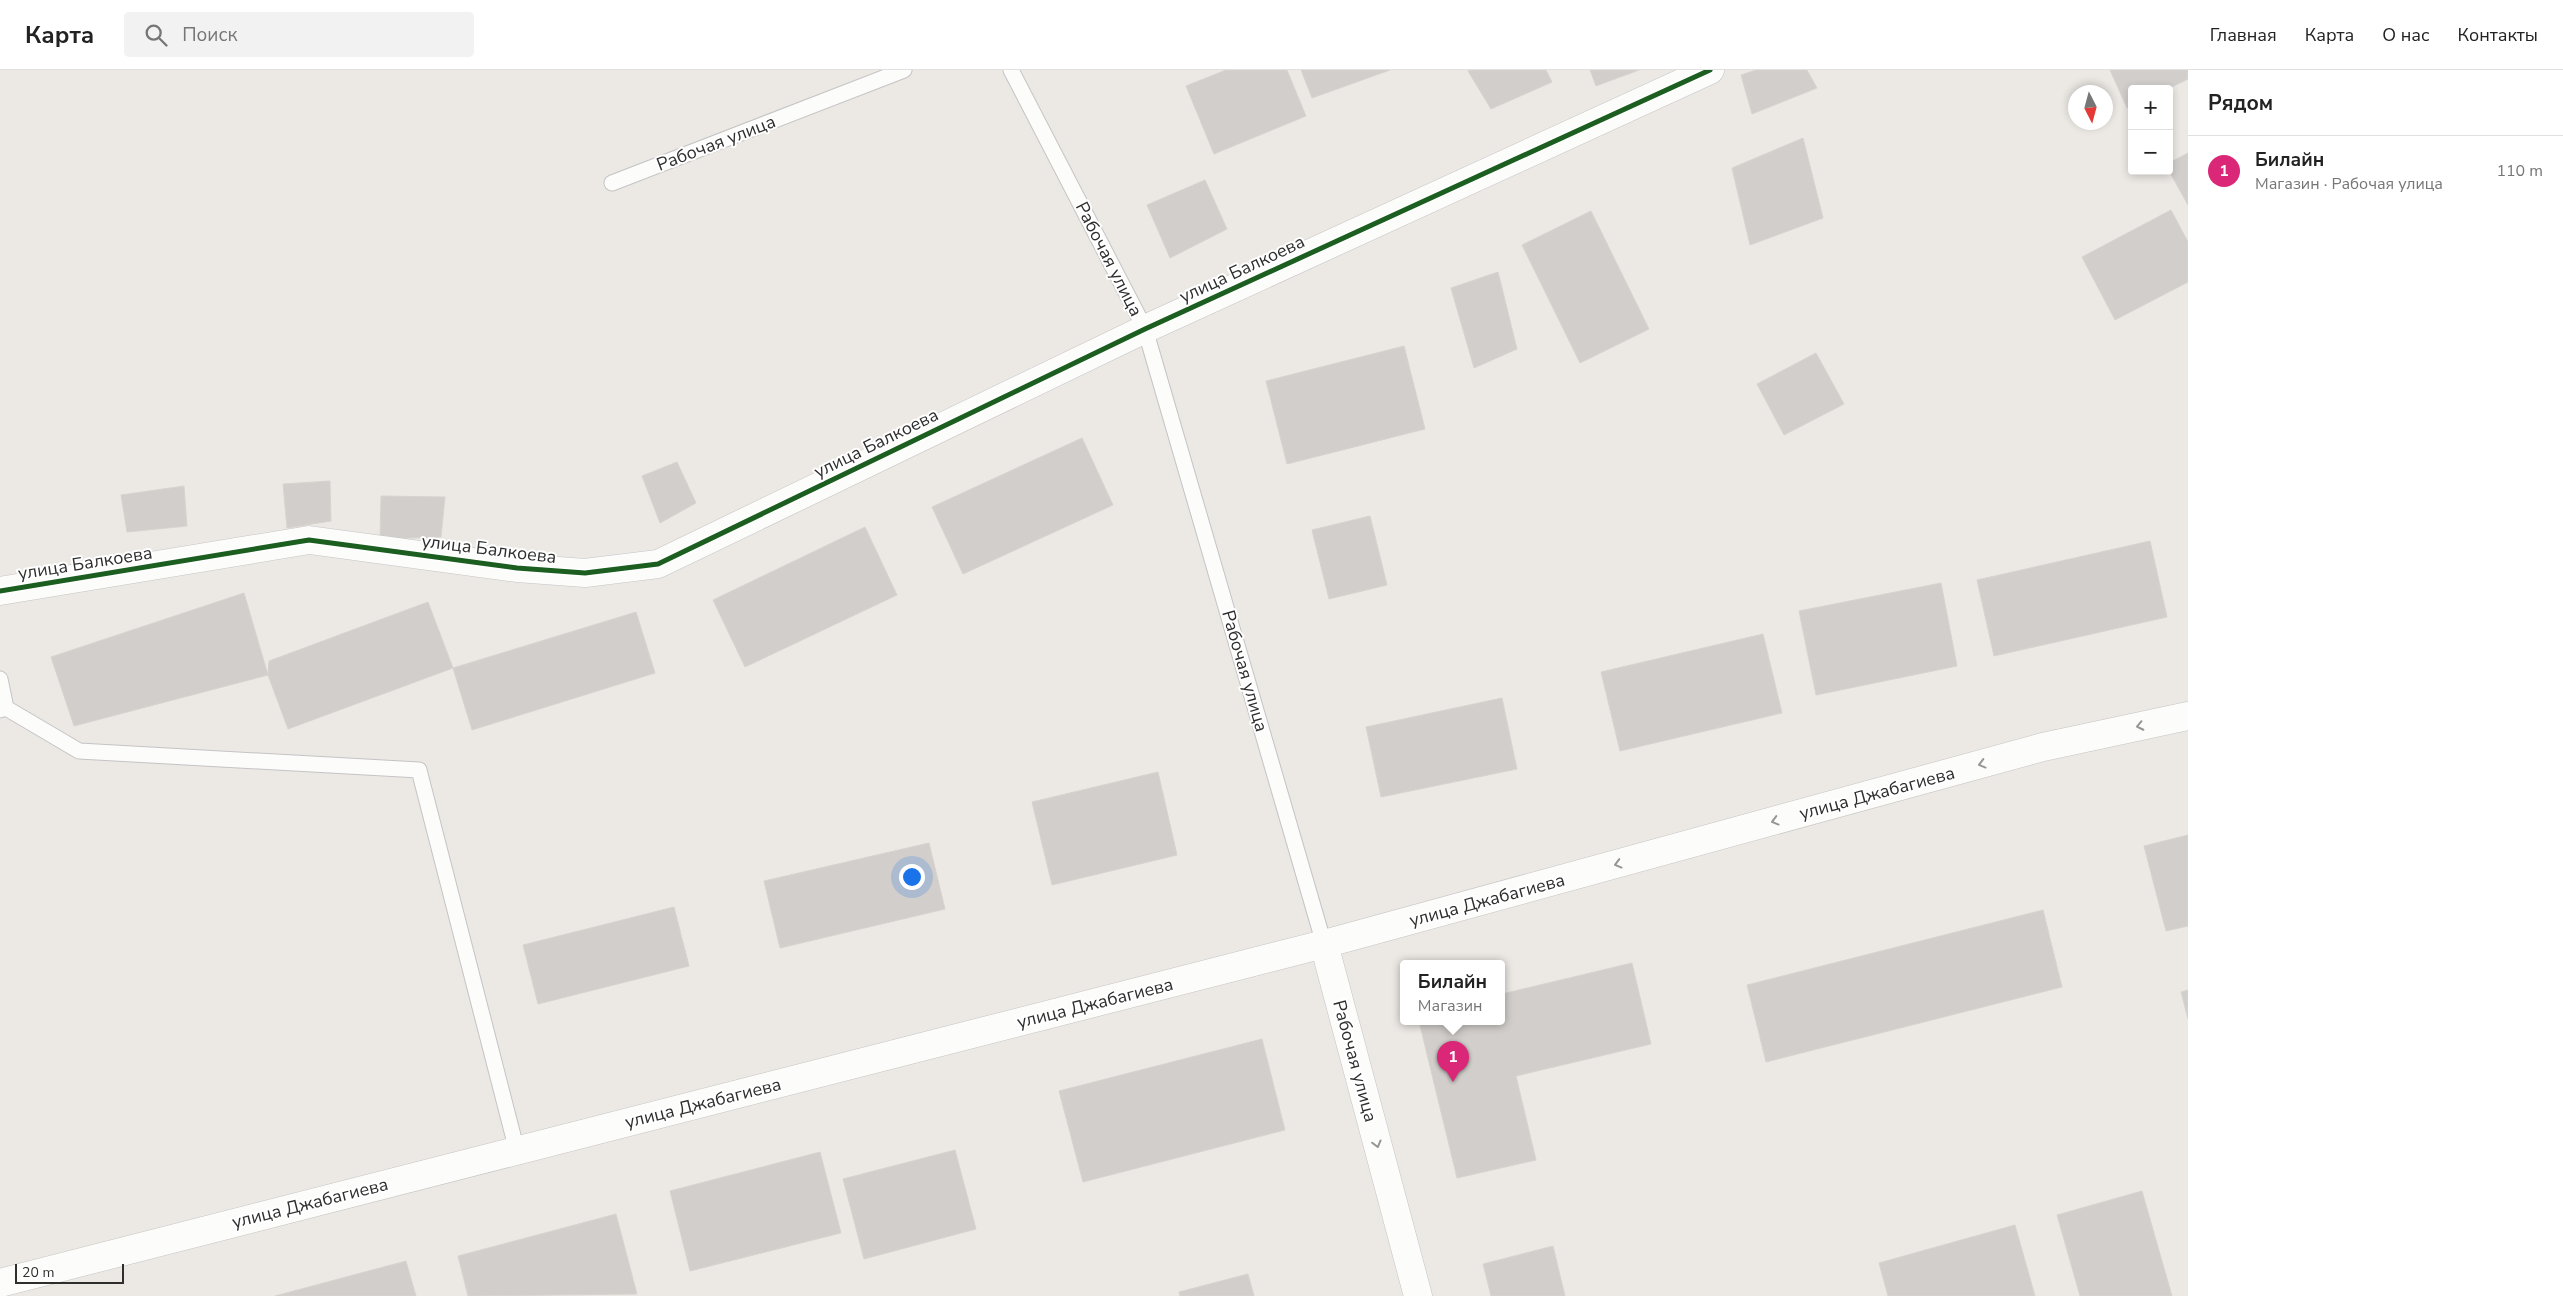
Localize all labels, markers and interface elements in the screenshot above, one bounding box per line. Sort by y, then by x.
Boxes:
search box [124,12,474,57]
text: Карта [25,19,94,51]
icon: search [142,21,170,49]
text: Поиск [182,22,237,48]
text: Главная [2210,23,2277,47]
text: Карта [2305,23,2354,47]
text: О нас [2382,23,2430,47]
text: Контакты [2458,23,2538,47]
north arrow [2068,85,2113,130]
map controls [2128,85,2173,175]
button: + [2128,85,2173,130]
text: Рядом [2208,89,2273,117]
street label: Рабочая улица [653,109,779,177]
button: − [2128,130,2173,175]
text: Билайн [2255,147,2324,173]
text: 1 [2219,160,2229,182]
text: 110 m [2496,160,2543,182]
text: Магазин · Рабочая улица [2255,173,2443,195]
street label: Рабочая улица [1070,198,1148,320]
street label: улица Балкоева [1175,229,1309,309]
street label: улица Балкоева [810,402,942,484]
street label: улица Балкоева [420,529,558,569]
street label: улица Балкоева [16,541,154,585]
street label: Рабочая улица [1216,607,1274,735]
one-way arrow [2136,721,2145,731]
one-way arrow [1979,758,1987,768]
street label: улица Джабагиева [1797,761,1957,825]
one-way arrow [1771,815,1779,825]
one-way arrow [1615,858,1623,868]
your location [899,864,925,890]
street label: улица Джабагиева [1407,868,1567,932]
popup [1400,960,1505,1025]
text: Билайн [1418,969,1487,995]
street label: улица Джабагиева [1014,972,1176,1034]
text: Магазин [1418,995,1482,1017]
street label: Рабочая улица [1327,997,1383,1125]
pin: 1 [1437,1041,1469,1082]
street label: улица Джабагиева [622,1072,784,1134]
one-way arrow [1371,1139,1382,1148]
street label: улица Джабагиева [229,1172,391,1234]
scale bar [15,1261,124,1284]
text: 20 m [22,1263,54,1282]

